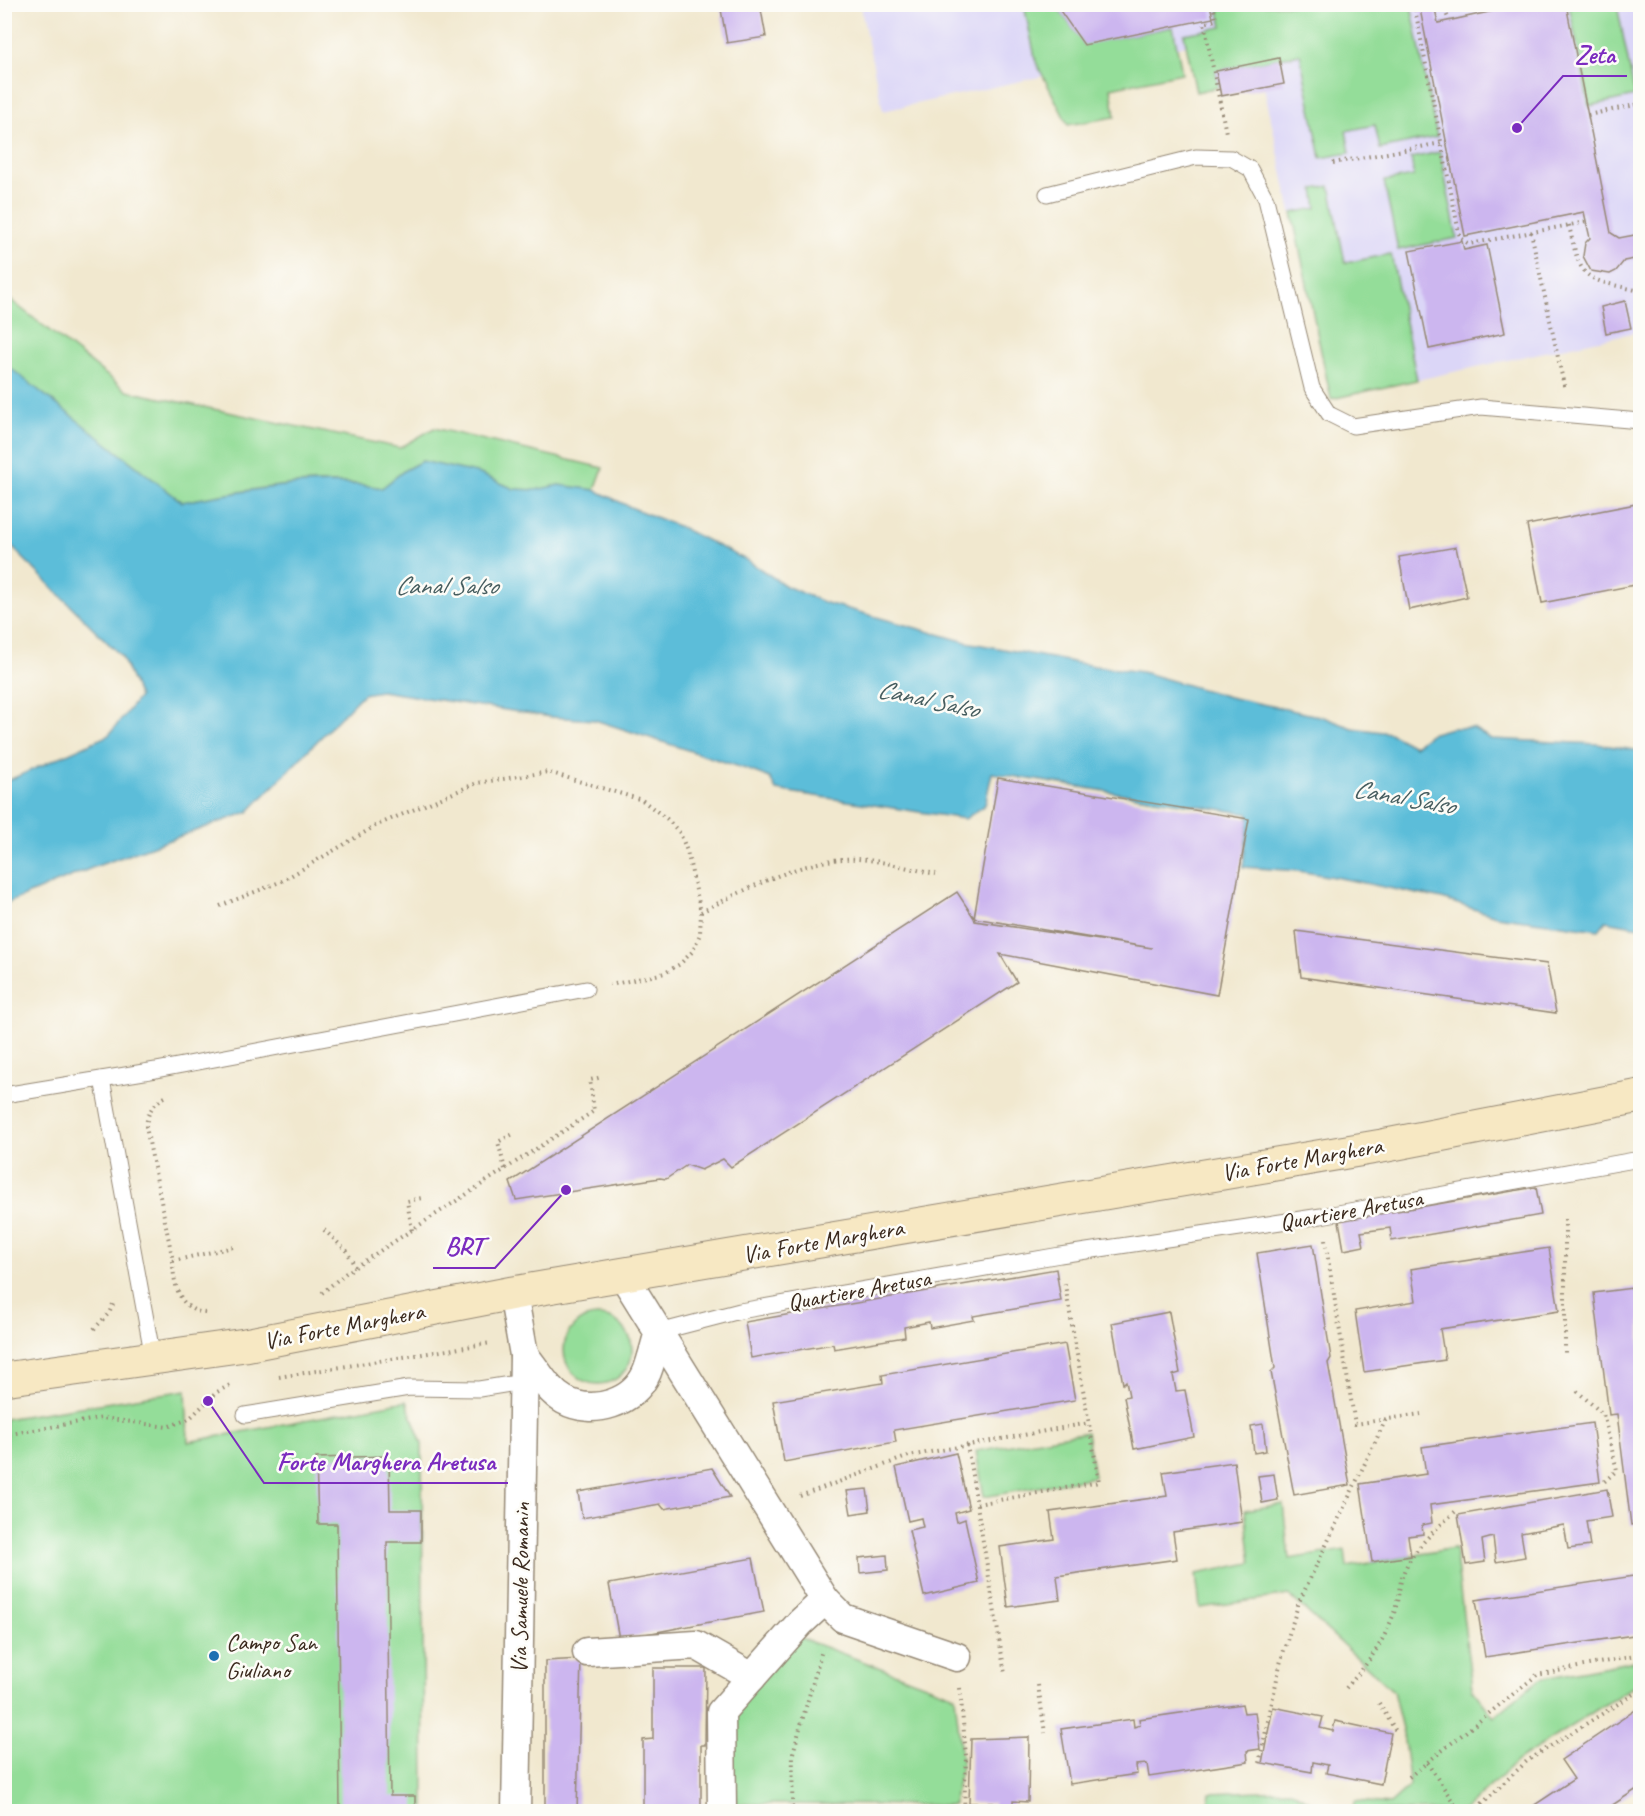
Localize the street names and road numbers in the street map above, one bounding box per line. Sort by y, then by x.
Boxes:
street label: Via Forte Marghera [1219,1130,1386,1188]
street label: Quartiere Aretusa [1277,1182,1426,1237]
street label: Via Forte Marghera [740,1212,907,1270]
street label: Quartiere Aretusa [785,1262,934,1317]
street label: Via Forte Marghera [261,1295,428,1356]
street label: Via Samuele Romanin [504,1502,536,1674]

